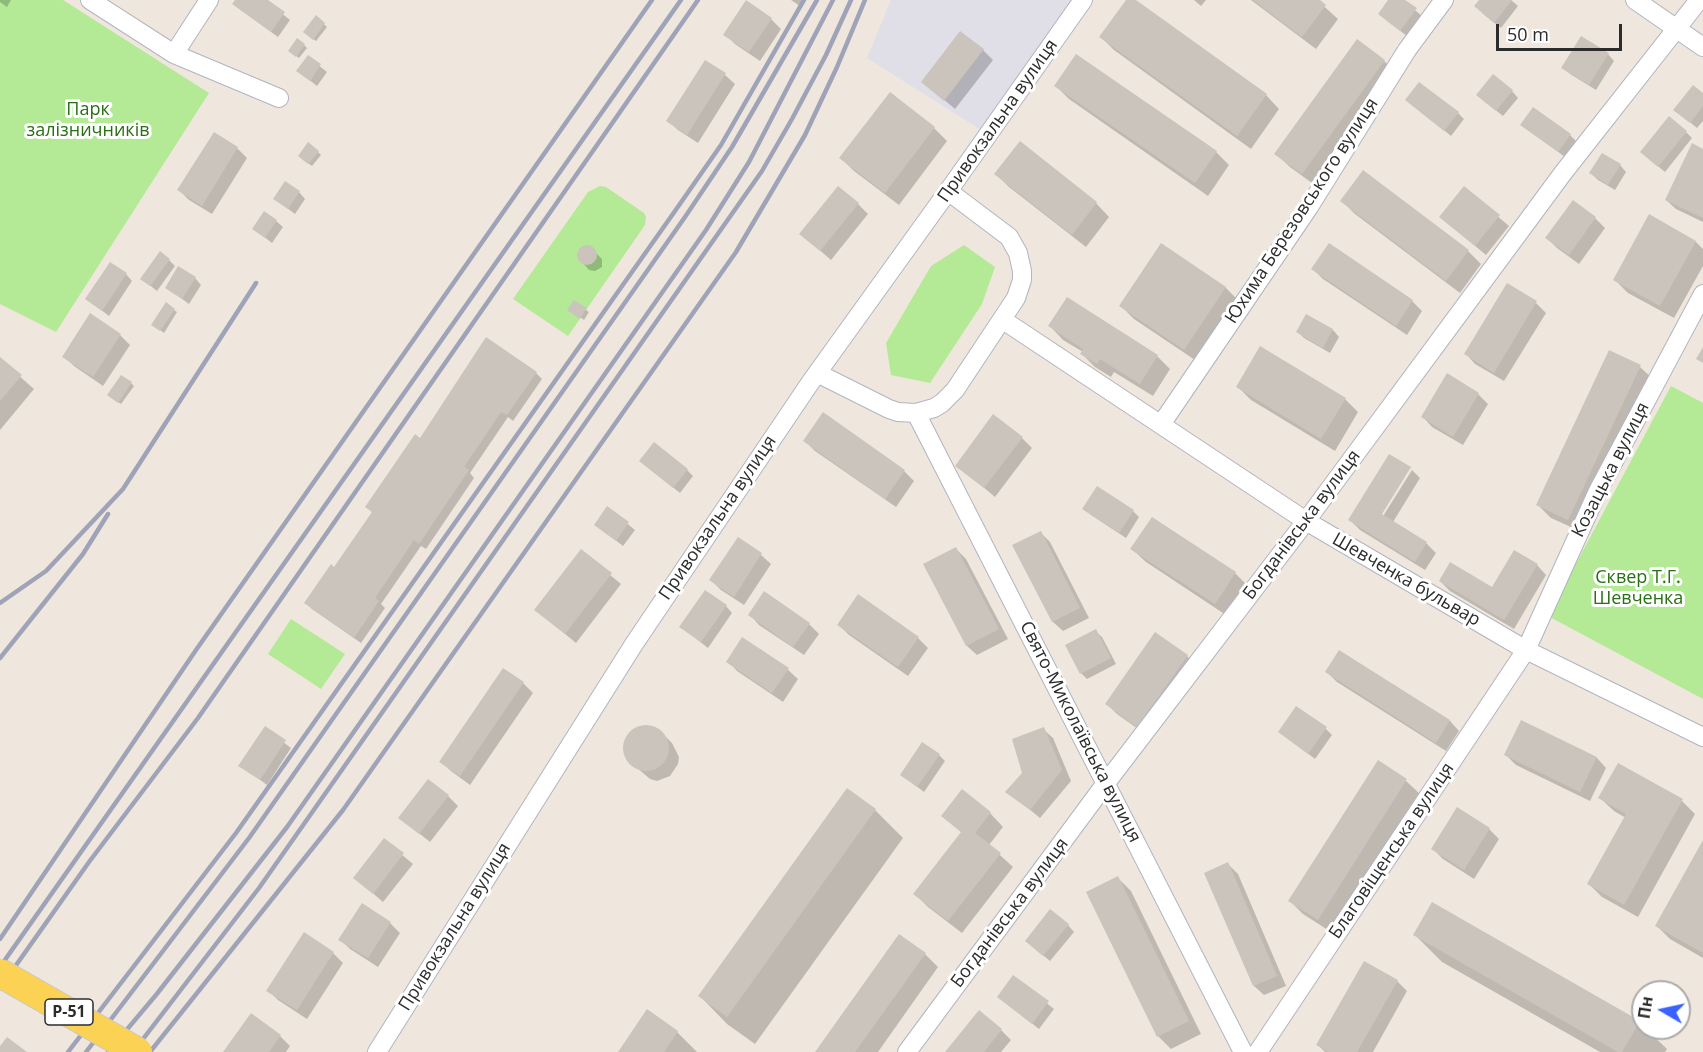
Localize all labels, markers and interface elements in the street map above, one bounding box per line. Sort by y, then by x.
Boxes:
scale bar [1499,12,1625,50]
text: 50 m [1507,22,1549,46]
street label: Привокзальна вулиця [934,35,1062,207]
street label: Юхима Березовського вулиця [1221,94,1383,328]
park label: Парк залізничників [26,99,150,142]
street label: Козацька вулиця [1568,399,1654,541]
street label: Привокзальна вулиця [655,432,781,604]
street label: Богданівська вулиця [1239,446,1365,604]
street label: Шевченка бульвар [1328,529,1484,631]
park label: Сквер Т.Г. Шевченка [1593,567,1683,610]
street label: Свято-Миколаївська вулиця [1015,618,1145,846]
street label: Благовіщенська вулиця [1325,759,1459,943]
street label: Богданівська вулиця [947,834,1073,992]
street label: Привокзальна вулиця [394,839,516,1015]
north arrow [1631,980,1691,1040]
text: Пн [1633,995,1658,1020]
road number: Р-51 [45,999,93,1025]

